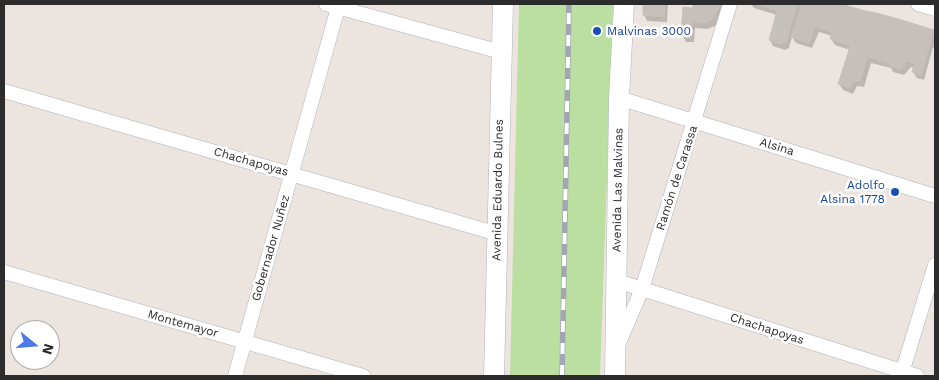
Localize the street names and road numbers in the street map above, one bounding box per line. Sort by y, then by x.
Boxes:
street label: Avenida Eduardo Bulnes [490,119,506,261]
street label: Ramón de Carassa [653,124,701,232]
street label: Avenida Las Malvinas [610,128,626,252]
street label: Alsina [758,135,796,159]
street label: Chachapoyas [212,144,290,180]
street label: Gobernador Nuñez [249,193,293,303]
street label: Montemayor [146,307,220,341]
street label: Chachapoyas [728,310,806,348]

